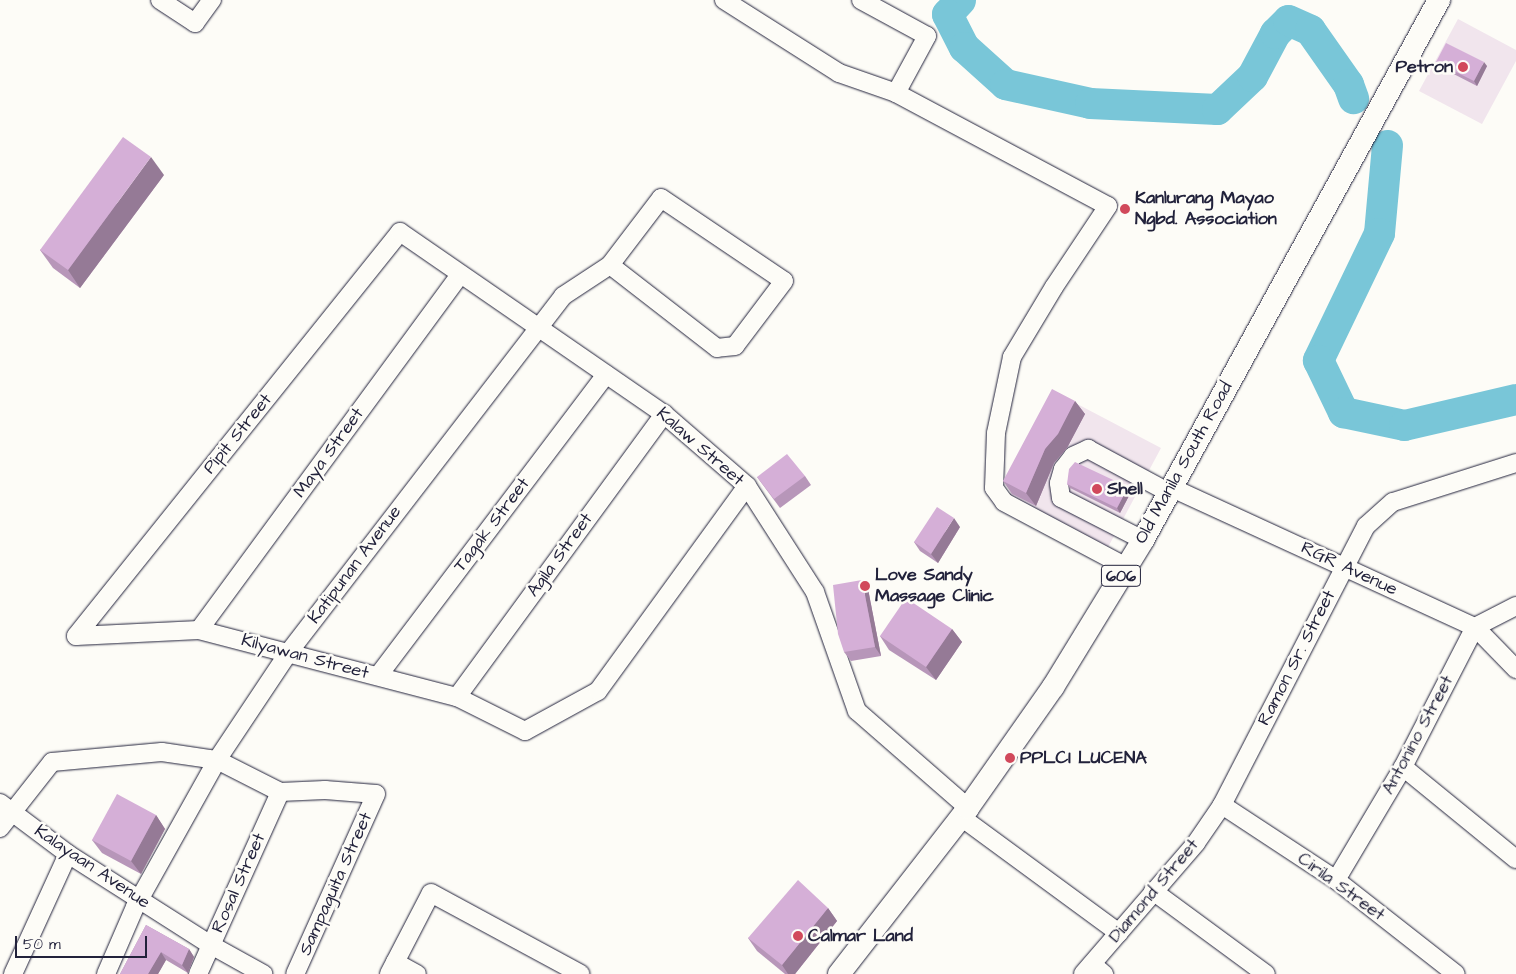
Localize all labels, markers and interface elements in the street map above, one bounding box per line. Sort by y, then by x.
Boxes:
place label: Petron [1395,56,1453,78]
marker: Petron [1457,61,1469,73]
place label: Kanlurang Mayao Ngbd. Association [1135,188,1277,230]
marker: Kanlurang Mayao Ngbd. Association [1119,203,1131,215]
street label: Old Manila South Road [1130,378,1238,548]
street label: Pipit Street [199,390,277,478]
street label: Kalaw Street [652,403,748,491]
street label: Maya Street [289,404,369,502]
street label: Tagak Street [449,474,535,576]
place label: Shell [1107,478,1143,500]
marker: Shell [1091,483,1103,495]
street label: Katipunan Avenue [304,502,406,628]
street label: Agila Street [522,509,598,601]
street label: RGR Avenue [1297,537,1401,601]
road number: 606 [1100,562,1142,590]
place label: Love Sandy Massage Clinic [875,565,994,608]
marker: Love Sandy Massage Clinic [859,580,871,592]
street label: Ramon Sr. Street [1254,587,1340,729]
street label: Kilyawan Street [239,630,371,684]
street label: Antonino Street [1378,672,1458,798]
place label: PPLCI LUCENA [1020,747,1147,769]
marker: PPLCI LUCENA [1004,752,1016,764]
street label: Sampaguita Street [295,809,377,959]
street label: Kalayaan Avenue [30,820,154,914]
street label: Rosal Street [207,830,271,936]
street label: Diamond Street [1104,835,1204,947]
street label: Cirila Street [1293,848,1389,926]
place label: Calmar Land [808,925,913,947]
scale bar [18,926,150,958]
marker: Calmar Land [792,930,804,942]
text: 50 m [23,934,61,955]

